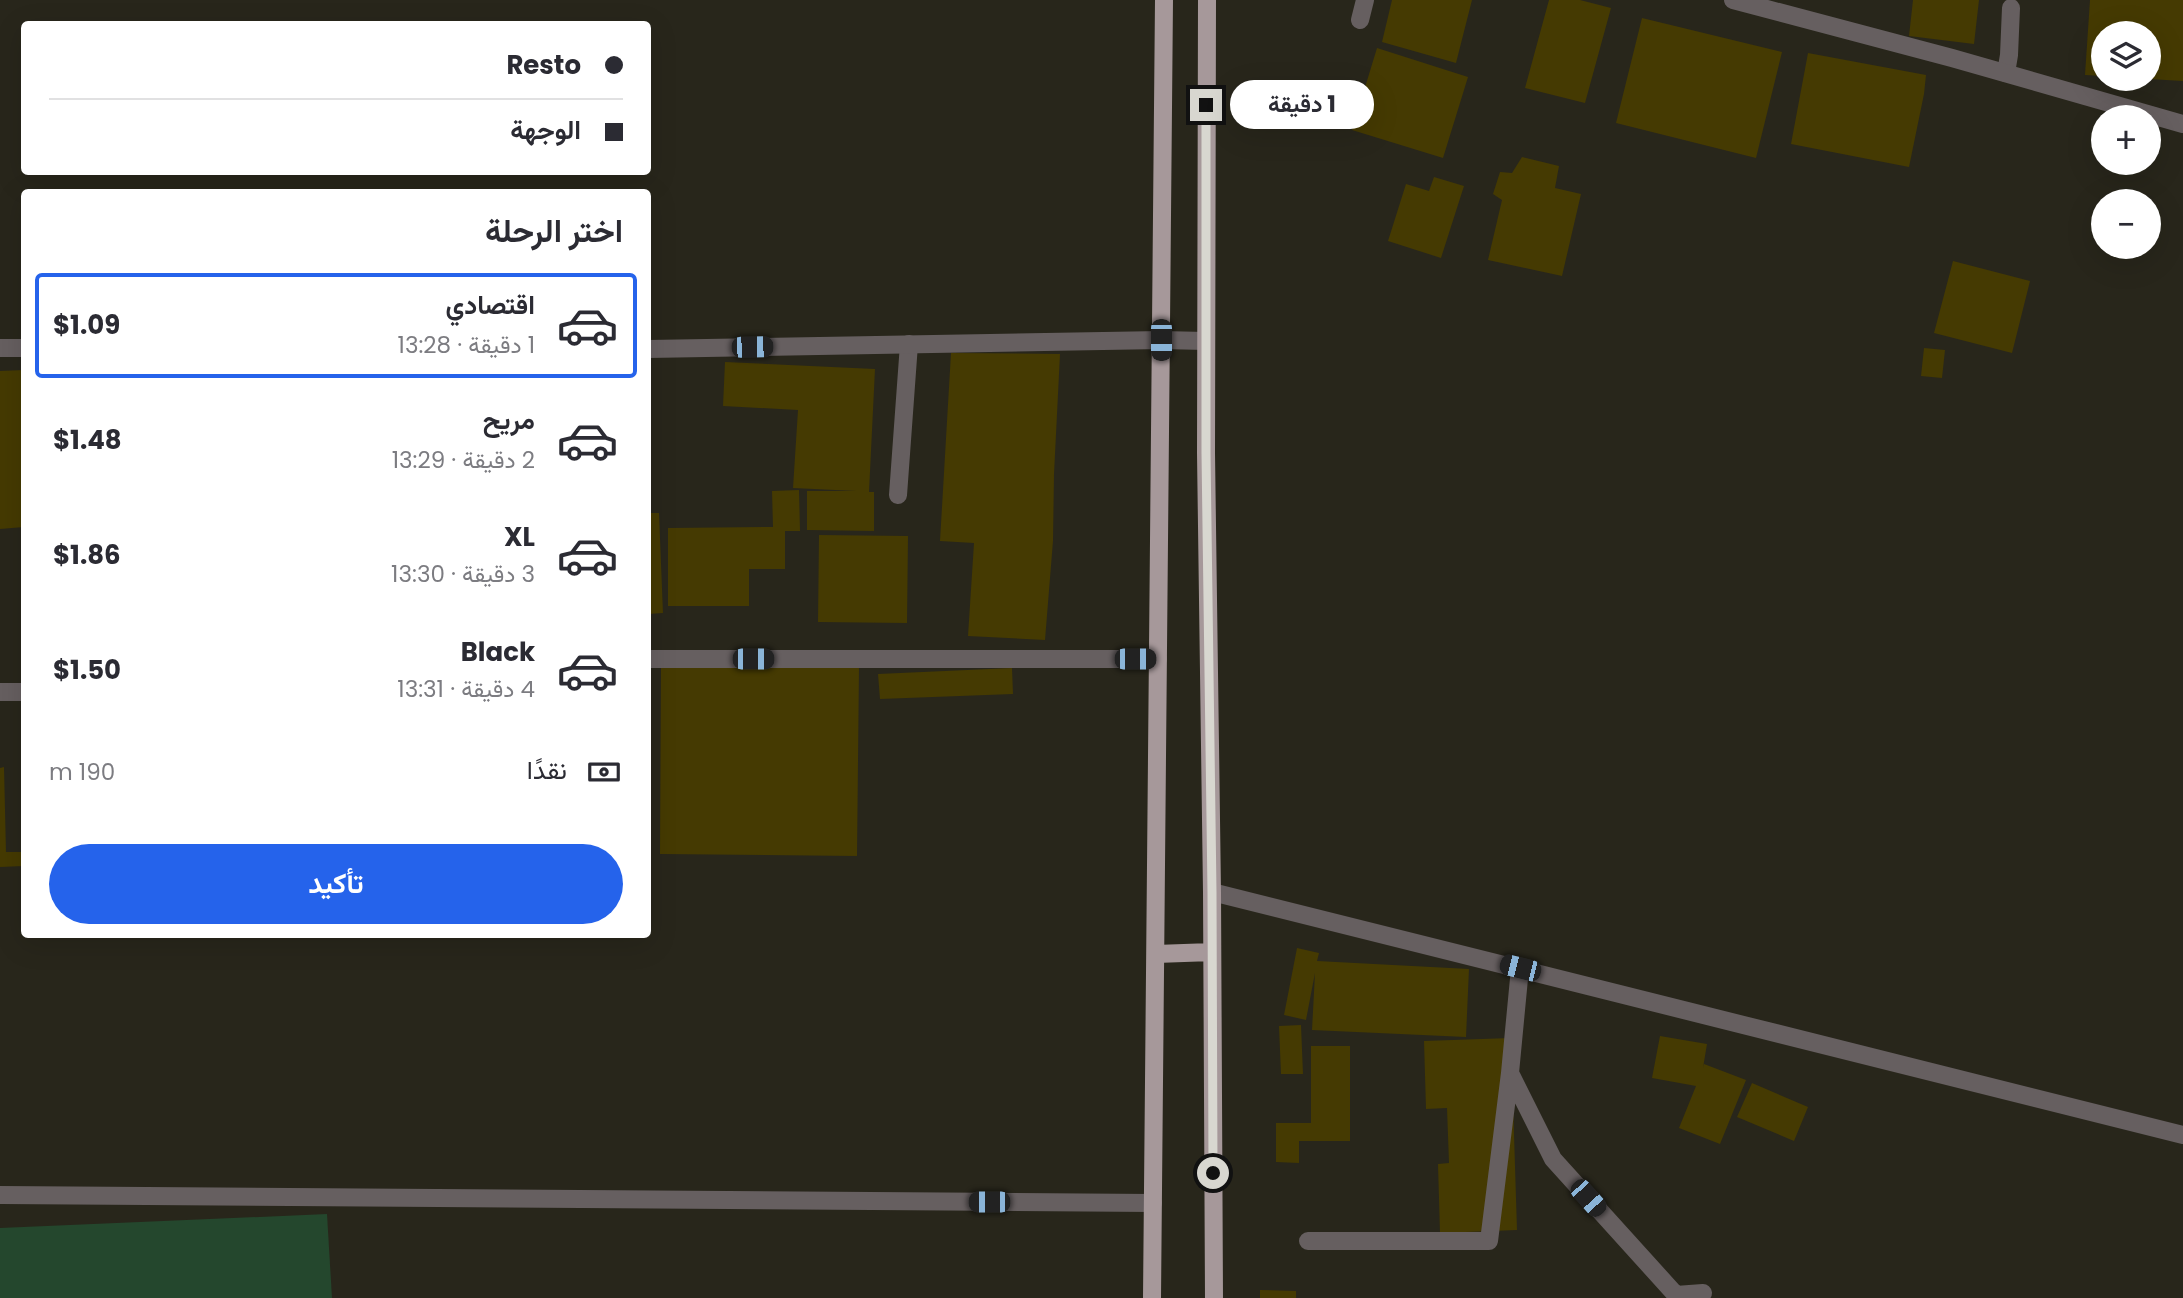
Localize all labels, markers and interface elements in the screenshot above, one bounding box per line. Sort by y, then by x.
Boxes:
map controls [2091,21,2161,259]
button: layers [2091,21,2161,91]
text: Resto [506,47,581,83]
callout: 1 دقيقة [1230,80,1374,130]
text: 1 دقيقة [1268,88,1336,120]
route end [1190,89,1222,121]
button: + [2091,105,2161,175]
text: الوجهة [510,112,581,148]
button: − [2091,189,2161,259]
text: اختر الرحلة [485,208,623,253]
text: اقتصادي [446,287,535,323]
icon: car [556,294,619,357]
text: $1.09 [53,307,120,343]
car [1151,319,1172,361]
text: 1 دقيقة · 13:28 [398,329,535,361]
car [731,336,774,358]
text: مريح [483,402,535,438]
icon: car [556,409,619,472]
text: $1.48 [53,422,122,458]
text: 2 دقيقة · 13:29 [392,444,535,476]
text: XL [504,519,535,555]
icon: car [556,524,619,587]
text: $1.86 [53,537,121,573]
text: 3 دقيقة · 13:30 [391,558,535,590]
text: Black [461,634,535,670]
icon: car [556,639,619,702]
car [733,649,775,670]
car [1115,649,1157,670]
text: $1.50 [53,652,121,688]
text: 4 دقيقة · 13:31 [397,673,535,705]
text: نقدًا [527,752,567,788]
icon: cash [585,753,623,791]
text: 190 m [49,756,115,788]
button: تأكيد [49,844,623,924]
car [1498,953,1543,983]
route start [1197,1157,1229,1189]
car [1567,1175,1610,1221]
car [969,1192,1011,1213]

